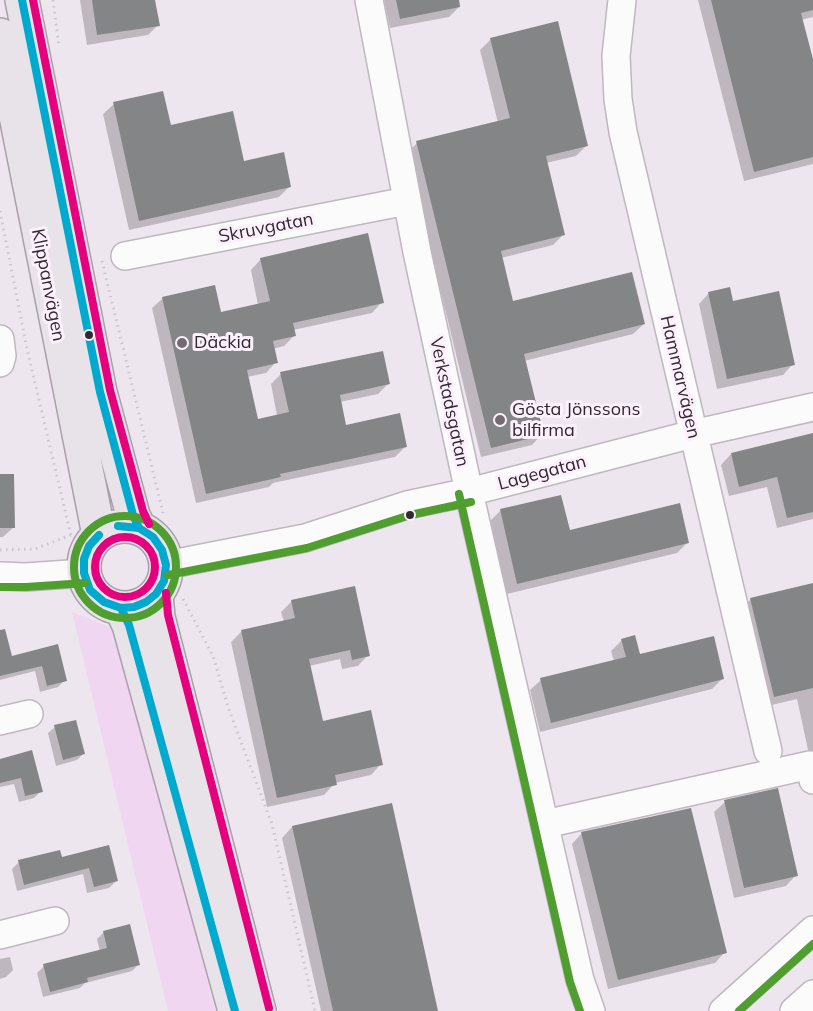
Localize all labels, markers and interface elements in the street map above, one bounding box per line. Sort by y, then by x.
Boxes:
street label: Skruvgatan [217,208,315,248]
street label: Klippanvägen [26,227,70,343]
street label: Hammarvägen [655,313,705,441]
unlabelled marker [83,329,95,341]
place label: Däckia [194,332,252,354]
street label: Verkstadsgatan [425,335,473,469]
marker: Däckia [175,336,189,350]
place label: Gösta Jönssons bilfirma [512,399,640,442]
marker: Gösta Jönssons bilfirma [493,413,507,427]
street label: Lagegatan [495,451,589,495]
unlabelled marker [404,509,416,521]

